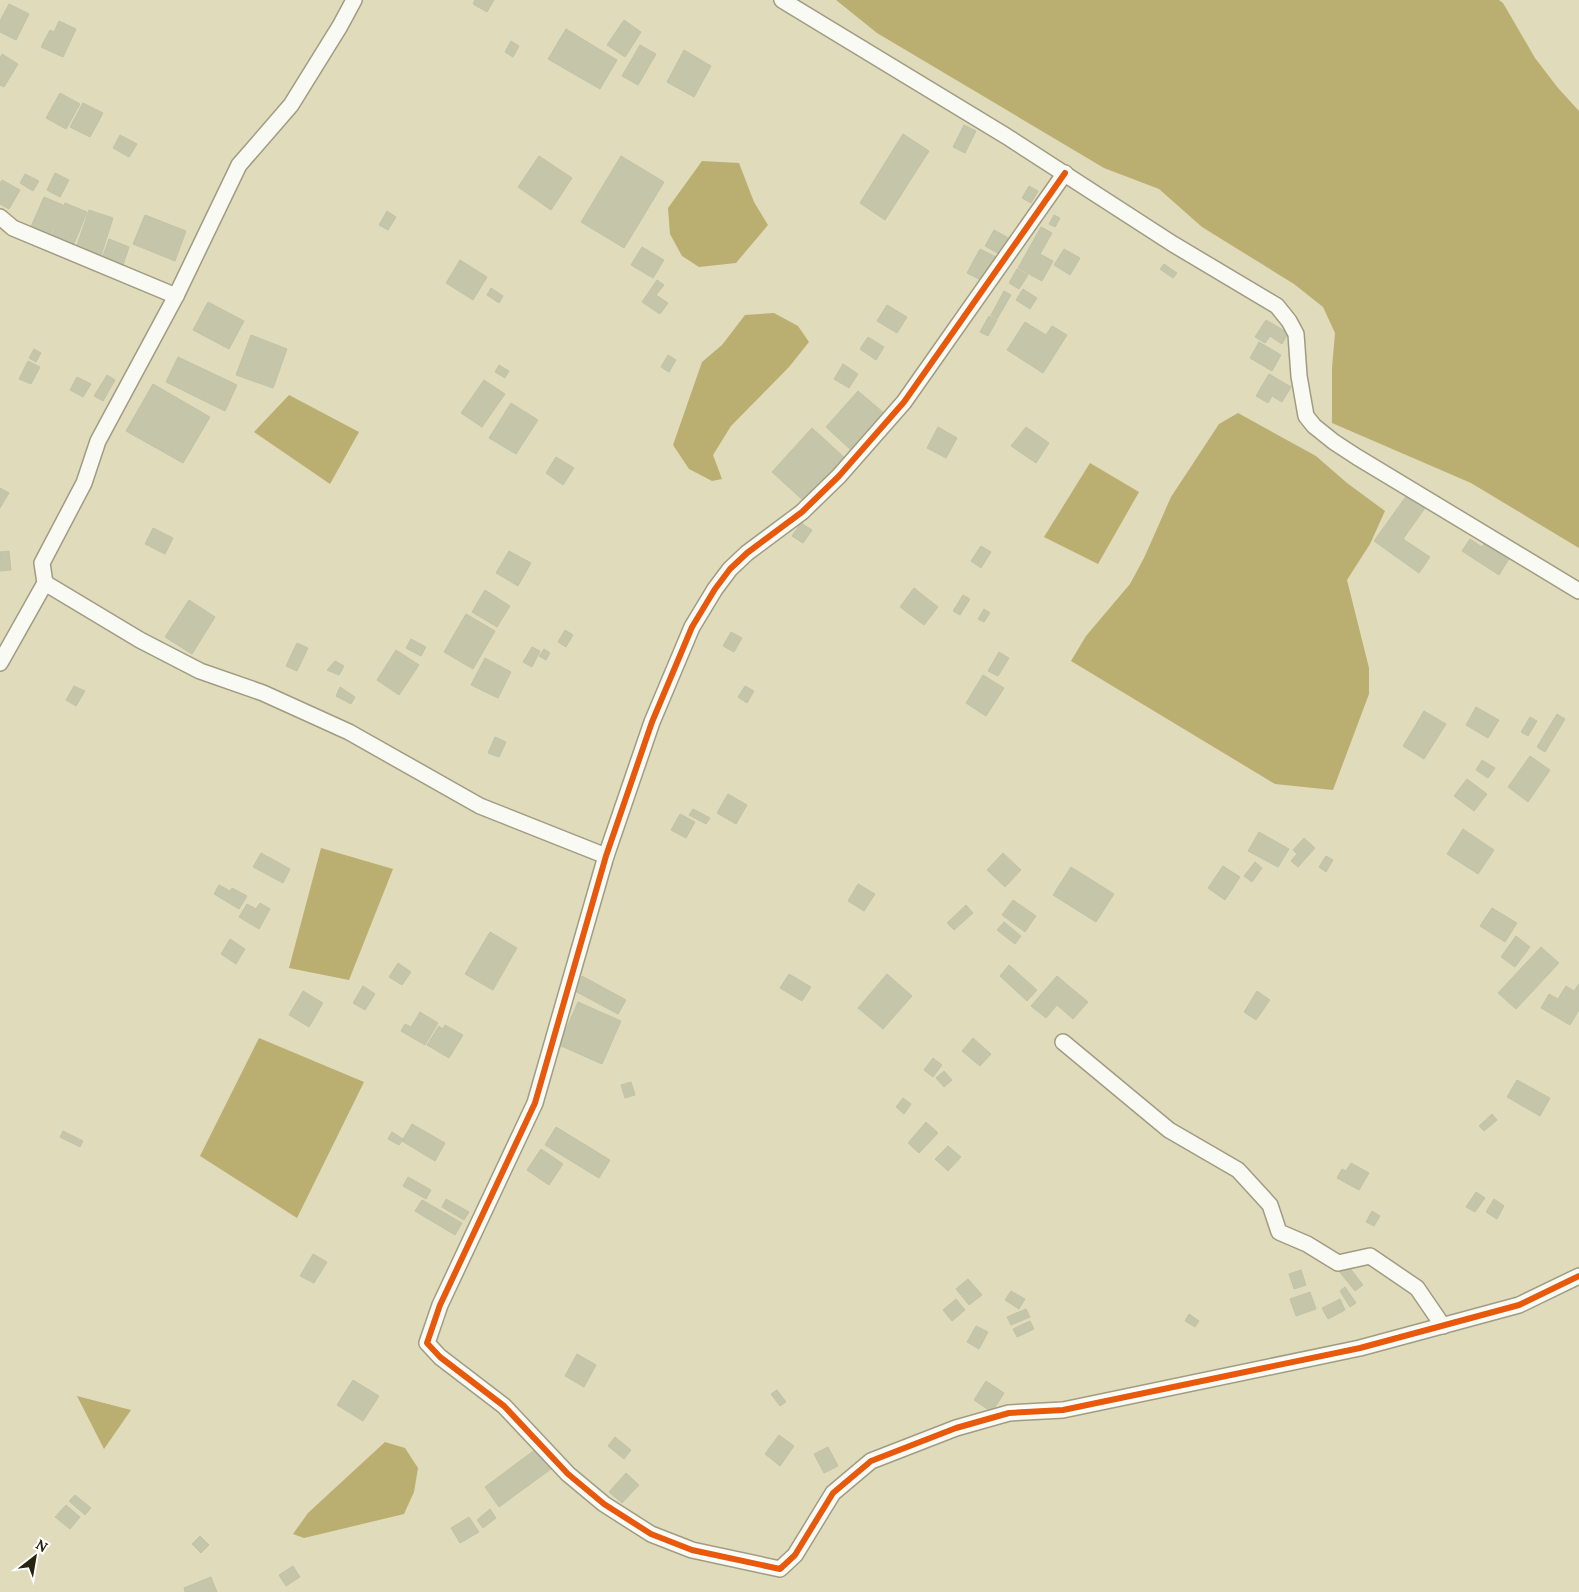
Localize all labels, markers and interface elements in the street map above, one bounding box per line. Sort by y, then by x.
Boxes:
north arrow [10,1532,60,1582]
text: N [32,1535,51,1556]

